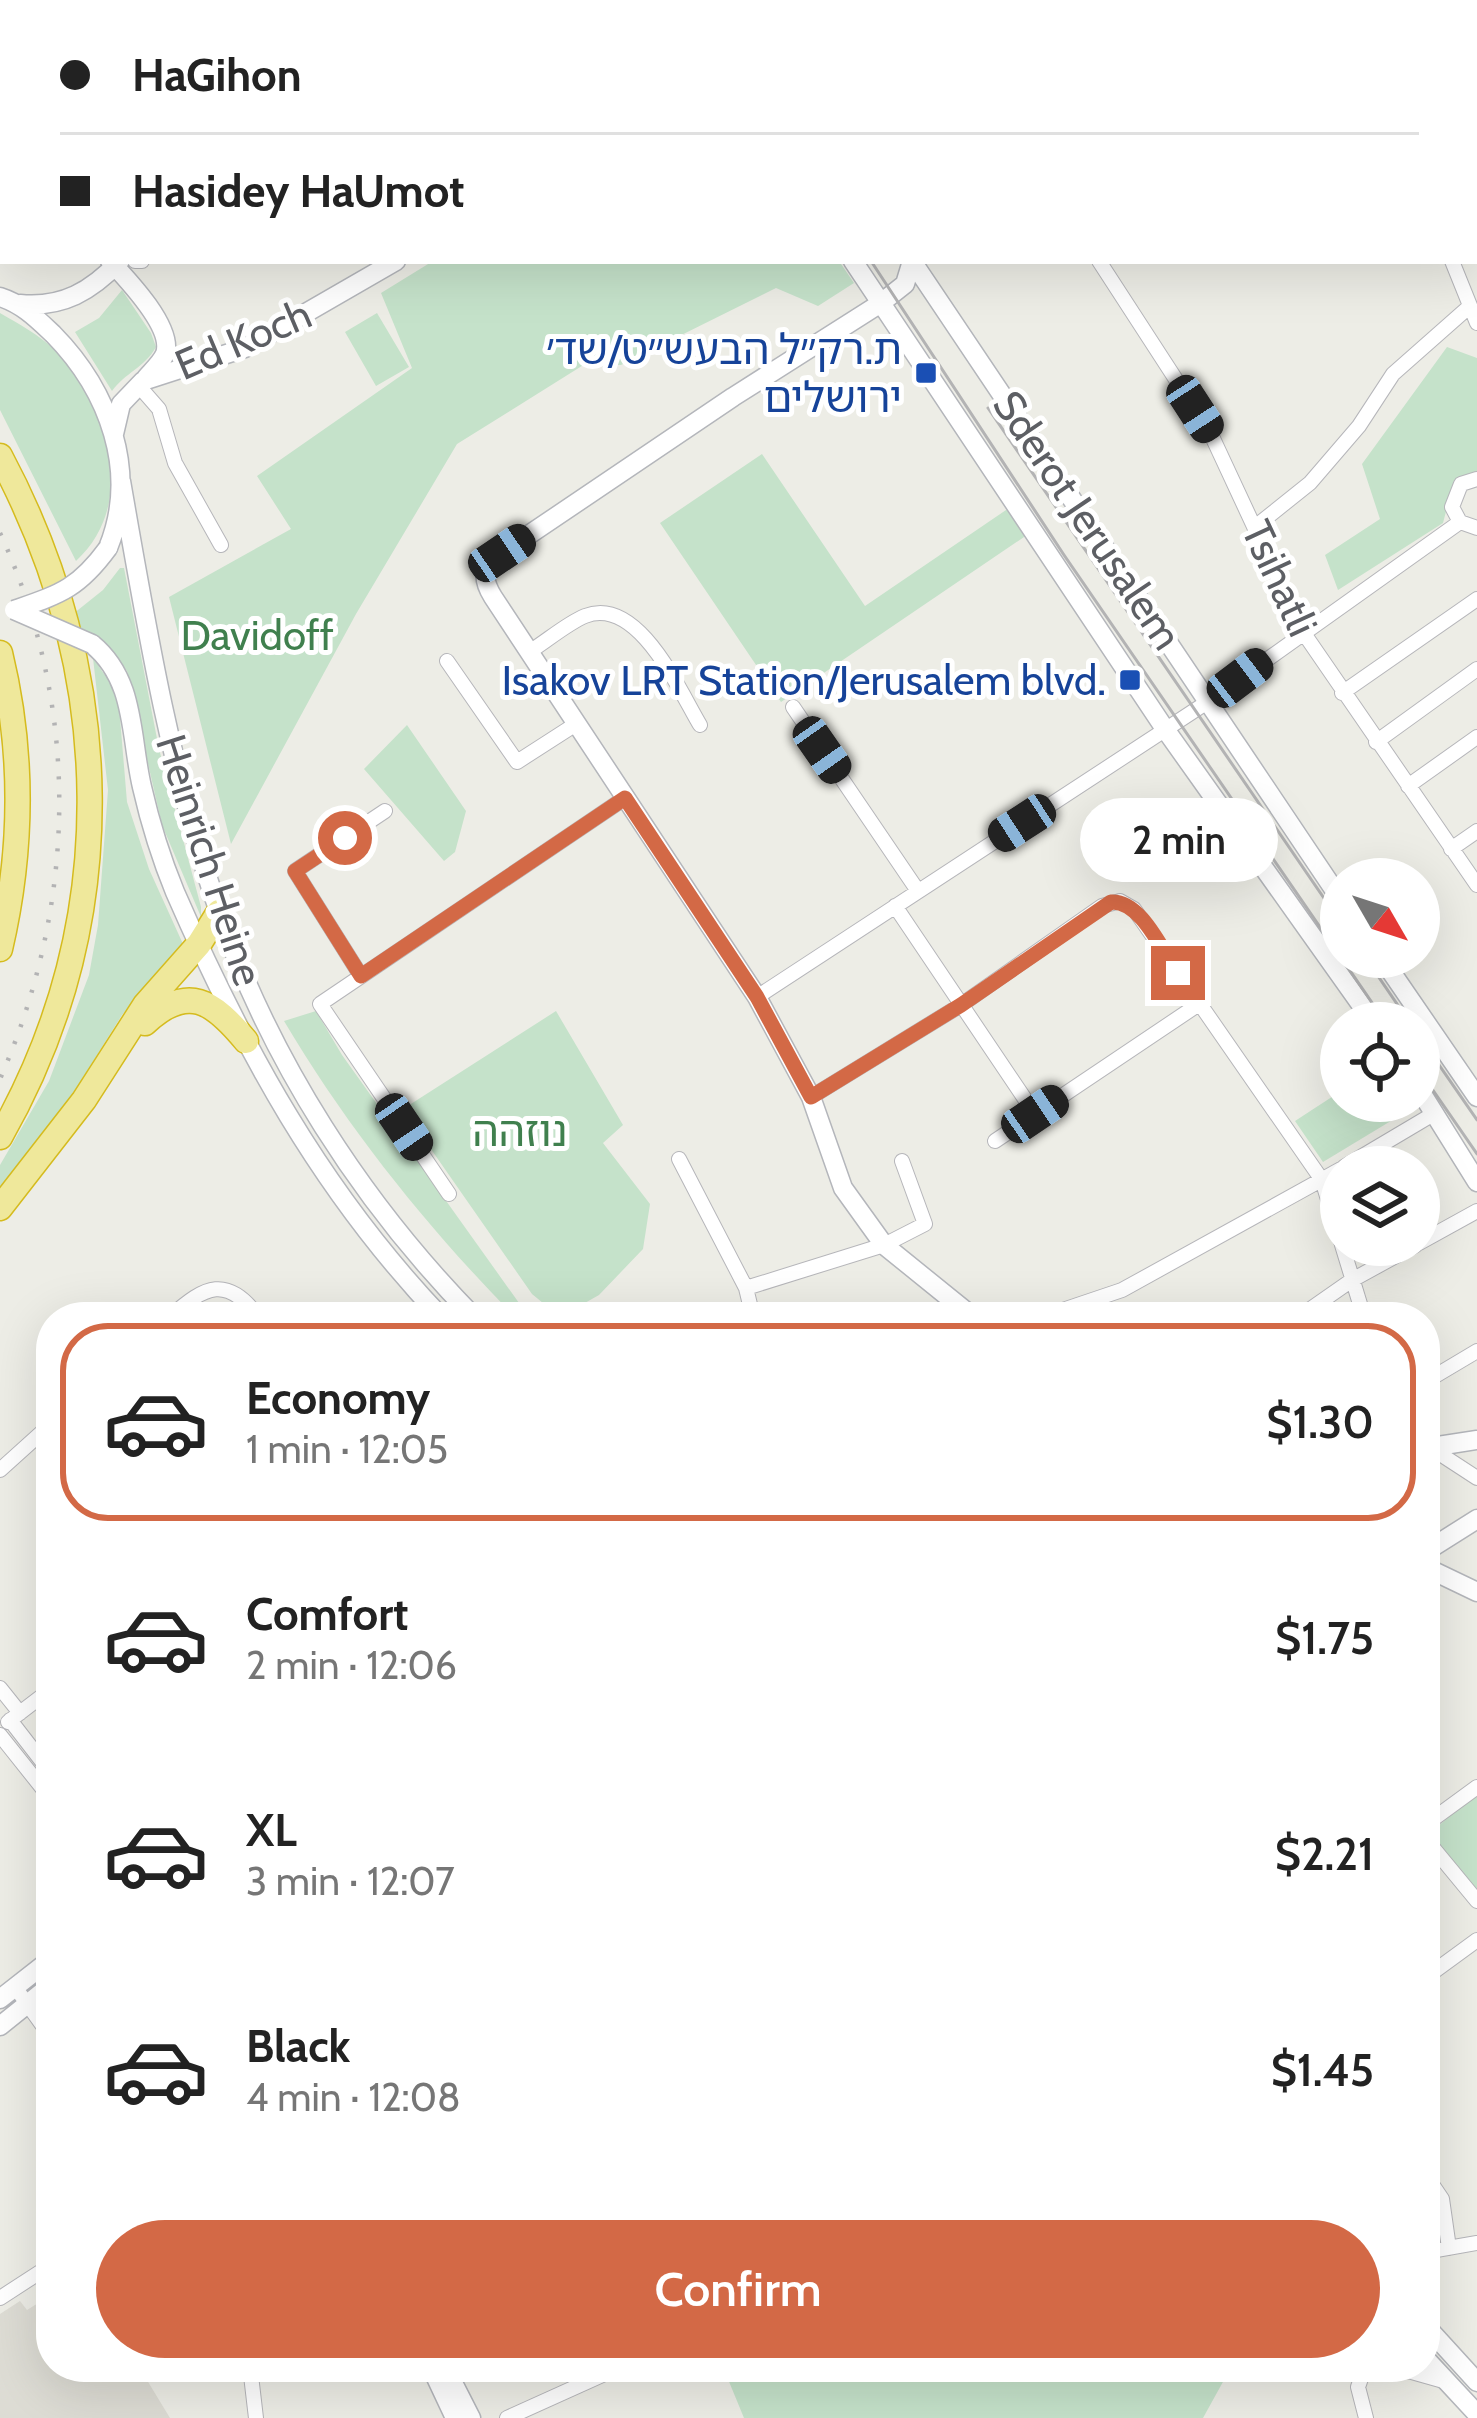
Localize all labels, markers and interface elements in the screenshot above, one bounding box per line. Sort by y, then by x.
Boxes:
text: HaGihon [132,48,302,102]
text: Hasidey HaUmot [132,164,465,218]
street label: Ed Koch [167,287,319,391]
place label: ת.רק״ל הבעש״ט/שד׳ ירושלים [547,323,902,423]
marker: ת.רק״ל הבעש״ט/שד׳ ירושלים [913,360,939,386]
car [1160,369,1230,449]
street label: Sderot Jerusalem [982,381,1194,659]
street label: Tsihatli [1231,512,1329,644]
car [462,518,542,588]
park label: Davidoff [180,609,334,661]
car [1200,642,1280,714]
place label: Isakov LRT Station/Jerusalem blvd. [502,654,1106,706]
marker: Isakov LRT Station/Jerusalem blvd. [1117,667,1143,693]
car [787,710,857,790]
street label: Heinrich Heine [145,728,275,992]
car [982,788,1062,858]
callout: 2 min [1079,799,1277,883]
route start [318,811,372,865]
text: 2 min [1132,816,1226,864]
north arrow [1320,858,1440,978]
map controls [1320,858,1440,1266]
route end [1151,946,1205,1000]
button: locate [1320,1002,1440,1122]
car [995,1079,1075,1149]
car [369,1087,439,1167]
park label: נוזהה [472,1105,568,1157]
button: layers [1320,1146,1440,1266]
icon: car [102,1368,210,1476]
text: Economy [246,1371,430,1425]
text: $1.30 [1266,1395,1374,1449]
text: 1 min · 12:05 [246,1425,448,1473]
icon: car [102,1584,210,1692]
text: Comfort [246,1587,409,1641]
text: $1.75 [1275,1611,1374,1665]
text: 2 min · 12:06 [246,1641,457,1689]
icon: car [102,1800,210,1908]
text: XL [246,1803,297,1857]
text: $2.21 [1275,1827,1374,1881]
text: 3 min · 12:07 [246,1857,455,1905]
icon: car [102,2016,210,2124]
text: Black [246,2019,350,2073]
text: $1.45 [1271,2043,1374,2097]
text: 4 min · 12:08 [246,2073,461,2121]
button: Confirm [96,2220,1380,2358]

